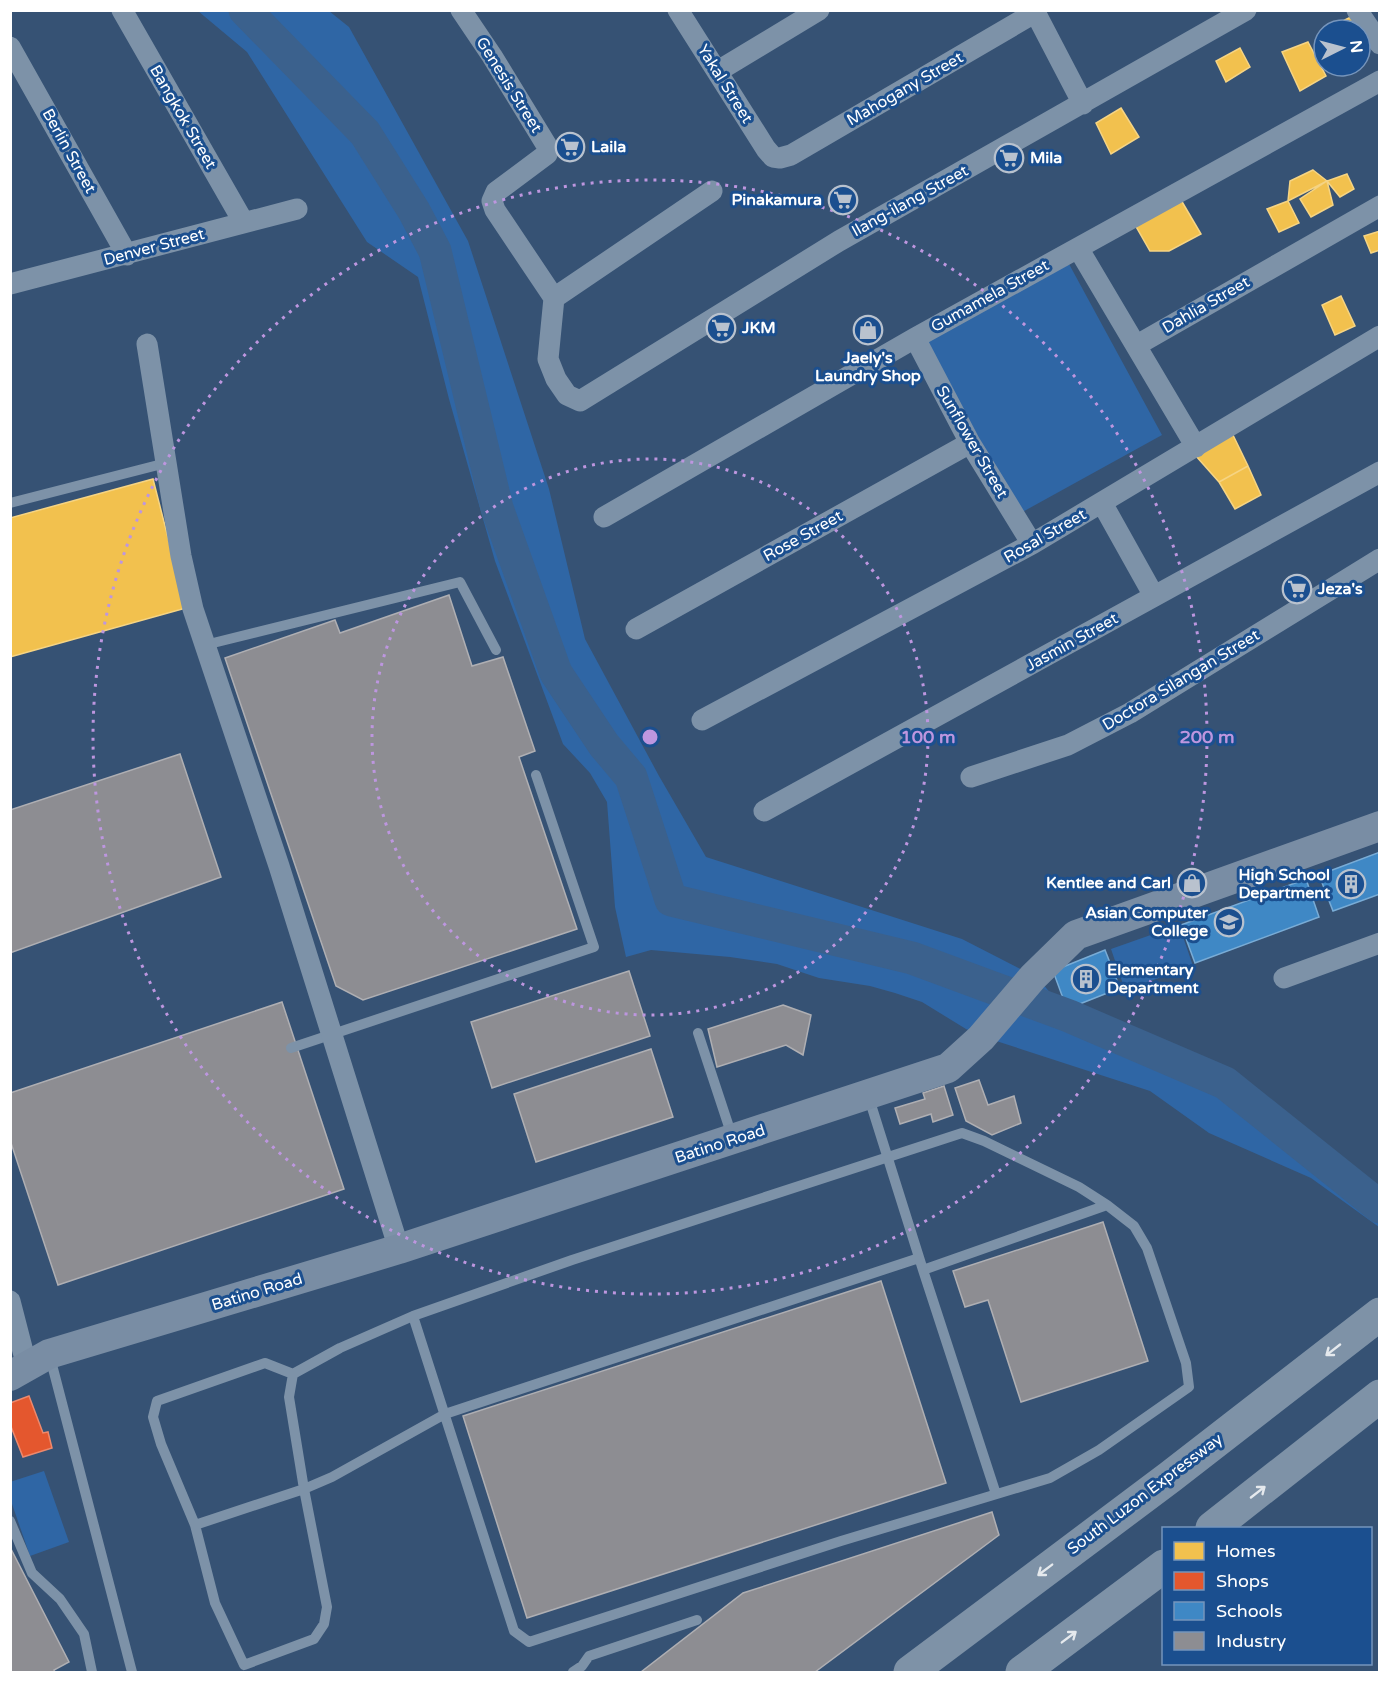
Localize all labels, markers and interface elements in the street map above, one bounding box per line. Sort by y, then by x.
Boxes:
north arrow [1312,18,1372,78]
street label: Genesis Street [472,33,546,137]
text: N [1345,39,1367,54]
street label: Yakal Street [693,41,757,127]
street label: Mahogany Street [843,48,967,130]
street label: Bangkok Street [145,61,221,173]
street label: Berlin Street [38,105,100,197]
supermarket icon: Laila [554,131,586,163]
place label: Laila [591,137,626,157]
supermarket icon: Mila [993,142,1025,174]
place label: Mila [1030,148,1062,168]
street label: Ilang-ilang Street [848,161,972,241]
supermarket icon: Pinakamura [827,184,859,216]
place label: Pinakamura [732,190,822,210]
street label: Denver Street [101,224,207,270]
street label: Gumamela Street [927,255,1053,337]
street label: Dahlia Street [1159,272,1253,338]
supermarket icon: JKM [705,312,737,344]
shop icon: Jaely's Laundry Shop [852,314,884,346]
place label: JKM [741,318,776,338]
place label: Jaely's Laundry Shop [815,348,921,386]
street label: Sunflower Street [932,382,1012,502]
street label: Rosal Street [1000,504,1090,568]
street label: Rose Street [760,506,846,566]
supermarket icon: Jeza's [1281,573,1313,605]
place label: Jeza's [1317,579,1363,599]
street label: Jasmin Street [1022,608,1122,676]
street label: Doctora Silangan Street [1099,625,1263,735]
text: 100 m [900,726,956,748]
text: 200 m [1179,726,1235,748]
centre of rings [640,727,660,747]
place label: High School Department [1238,865,1331,903]
shop icon: Kentlee and Carl [1176,867,1208,899]
building icon: High School Department [1335,868,1367,900]
place label: Kentlee and Carl [1046,873,1171,893]
place label: Asian Computer College [1085,903,1209,941]
school or university icon: Asian Computer College [1213,906,1245,938]
place label: Elementary Department [1107,960,1199,998]
building icon: Elementary Department [1070,963,1102,995]
street label: Batino Road [672,1120,768,1168]
street label: Batino Road [209,1269,305,1315]
one-way arrow [1326,1343,1342,1356]
street label: South Luzon Expressway [1063,1429,1227,1559]
one-way arrow [1250,1486,1266,1499]
legend [1162,1527,1372,1665]
text: Homes [1216,1540,1276,1562]
one-way arrow [1038,1564,1054,1577]
text: Shops [1216,1570,1269,1592]
text: Schools [1216,1600,1283,1622]
text: Industry [1216,1630,1287,1652]
one-way arrow [1061,1631,1077,1644]

